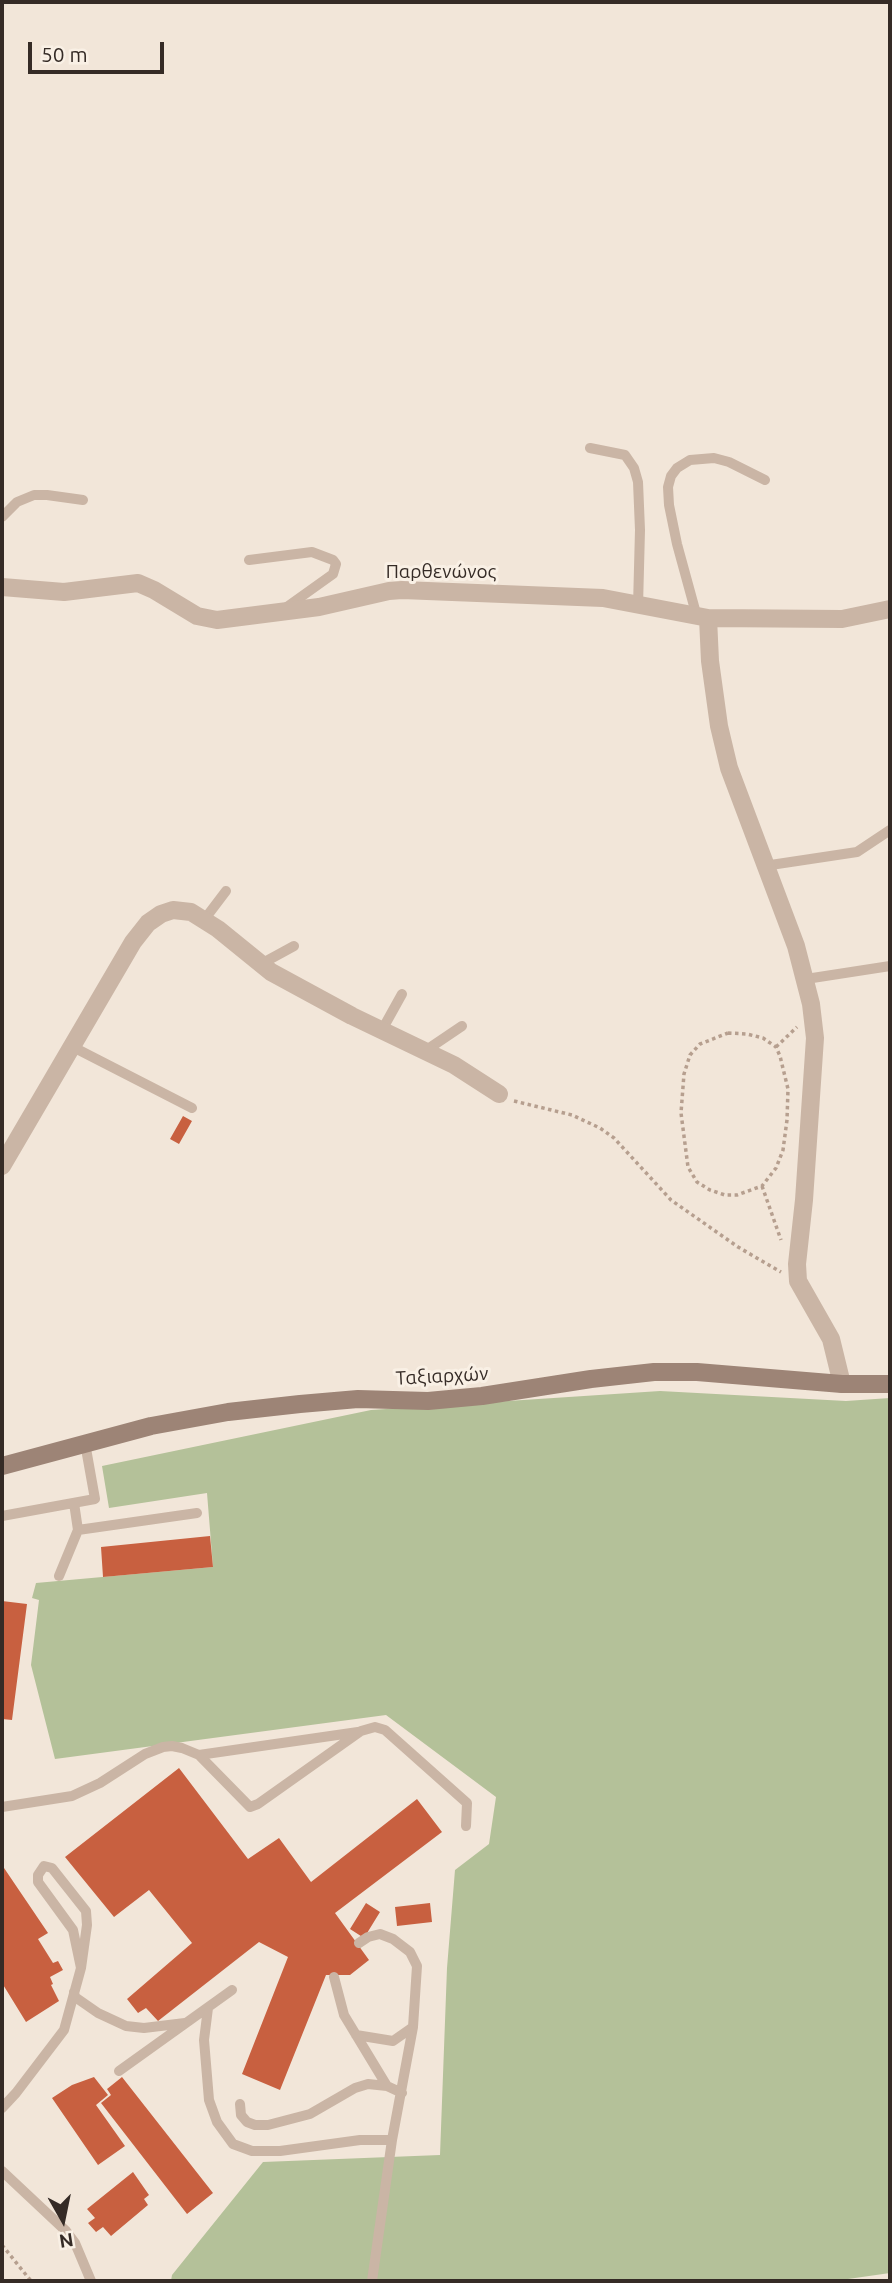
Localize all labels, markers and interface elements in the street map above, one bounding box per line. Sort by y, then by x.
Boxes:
scale bar [32,28,168,72]
text: 50 m [41,42,88,66]
street label: Παρθενώνος [386,561,496,583]
street label: Ταξιαρχών [395,1362,489,1390]
north arrow [28,2185,98,2255]
text: N [58,2229,75,2253]

